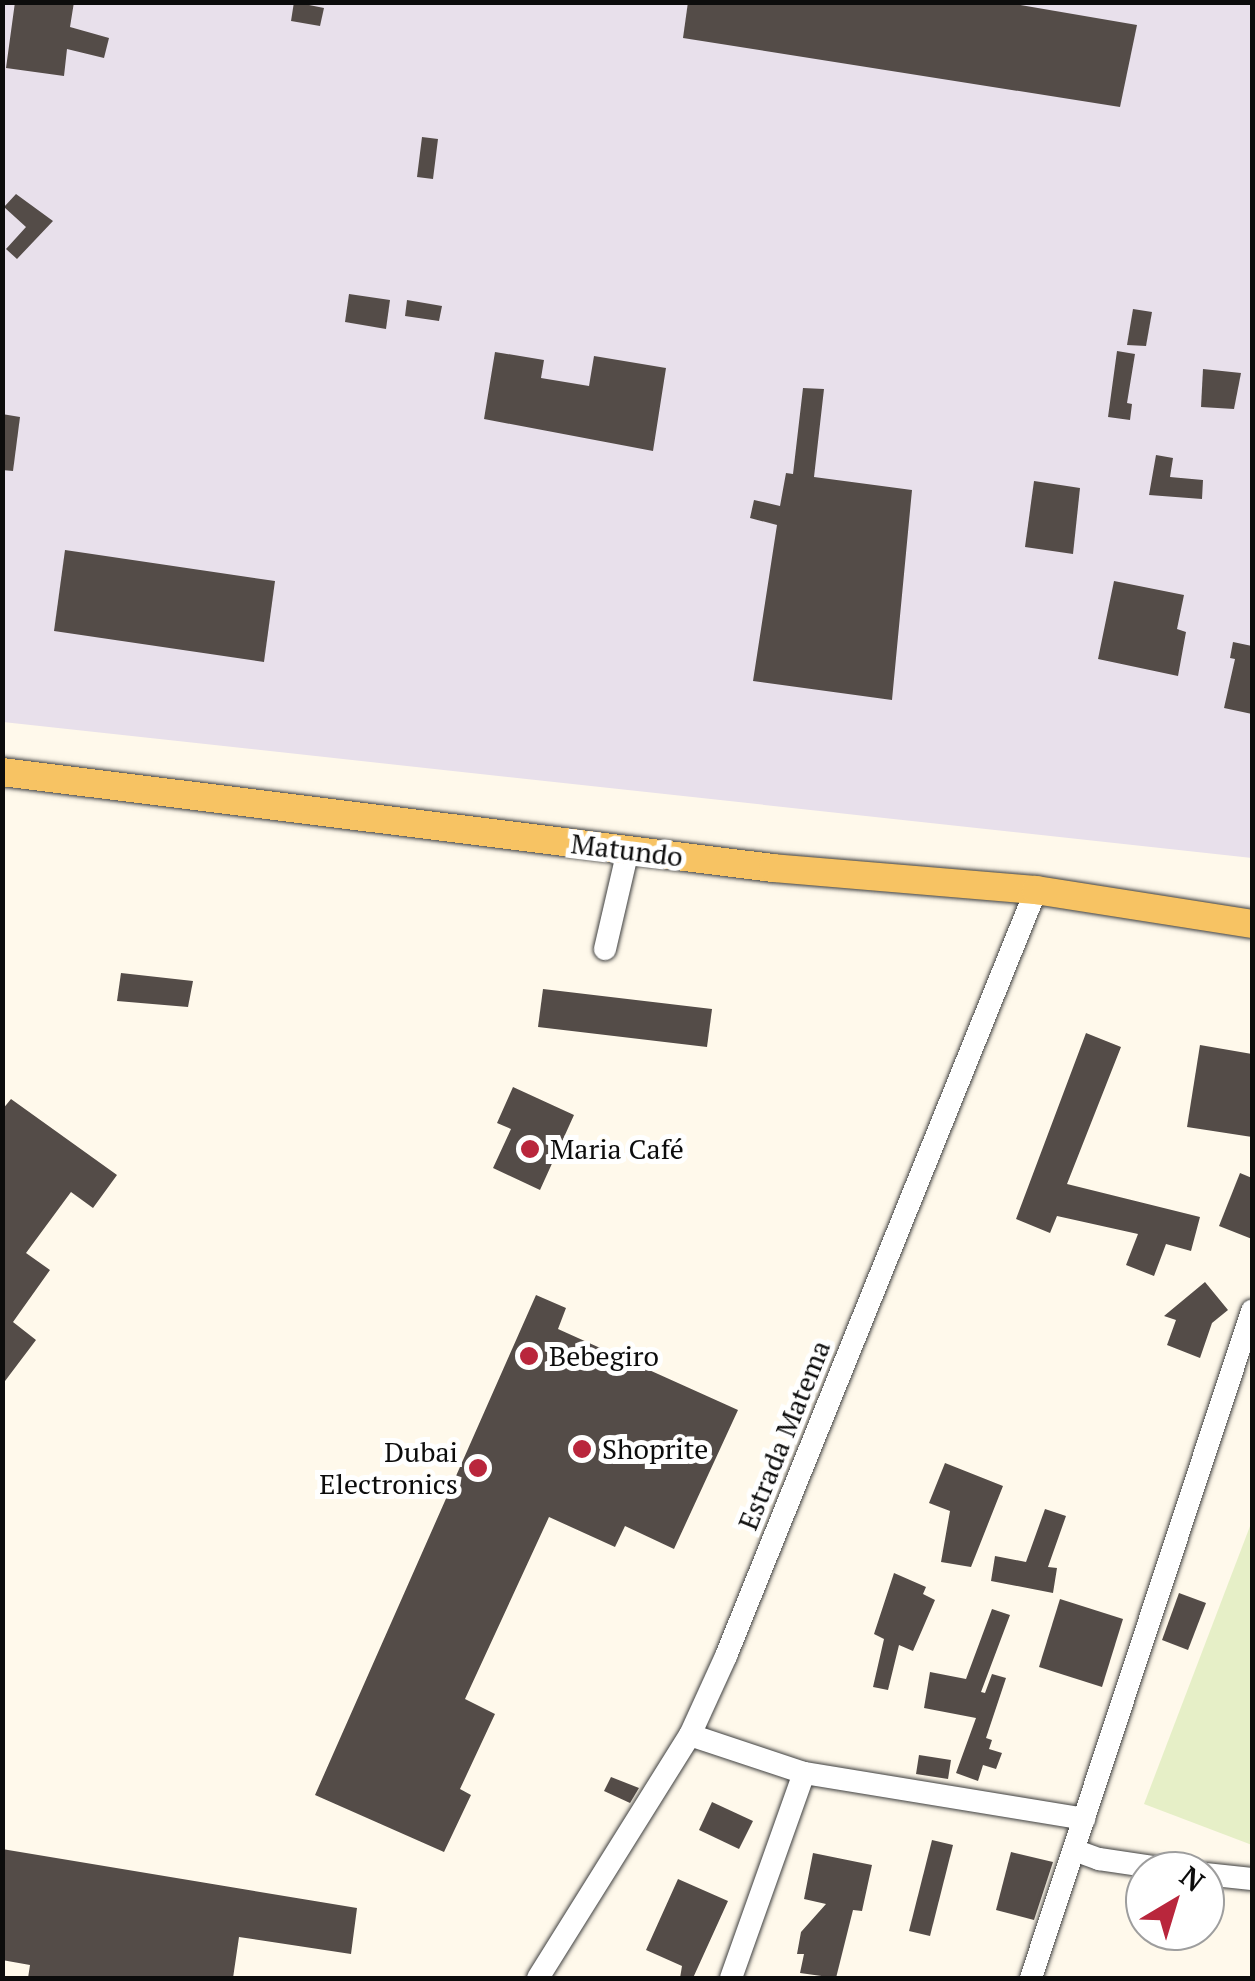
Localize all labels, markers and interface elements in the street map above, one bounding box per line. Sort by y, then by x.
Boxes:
street label: Matundo [569,826,685,874]
place label: Maria Café [550,1132,684,1166]
marker: Maria Café [519,1138,541,1160]
street label: Estrada Matema [731,1335,837,1535]
place label: Bebegiro [549,1339,659,1373]
marker: Bebegiro [518,1345,540,1367]
place label: Shoprite [602,1432,708,1466]
place label: Dubai Electronics [319,1435,458,1501]
marker: Shoprite [571,1438,593,1460]
marker: Dubai Electronics [467,1457,489,1479]
north arrow [1125,1851,1225,1951]
text: N [1173,1857,1212,1900]

